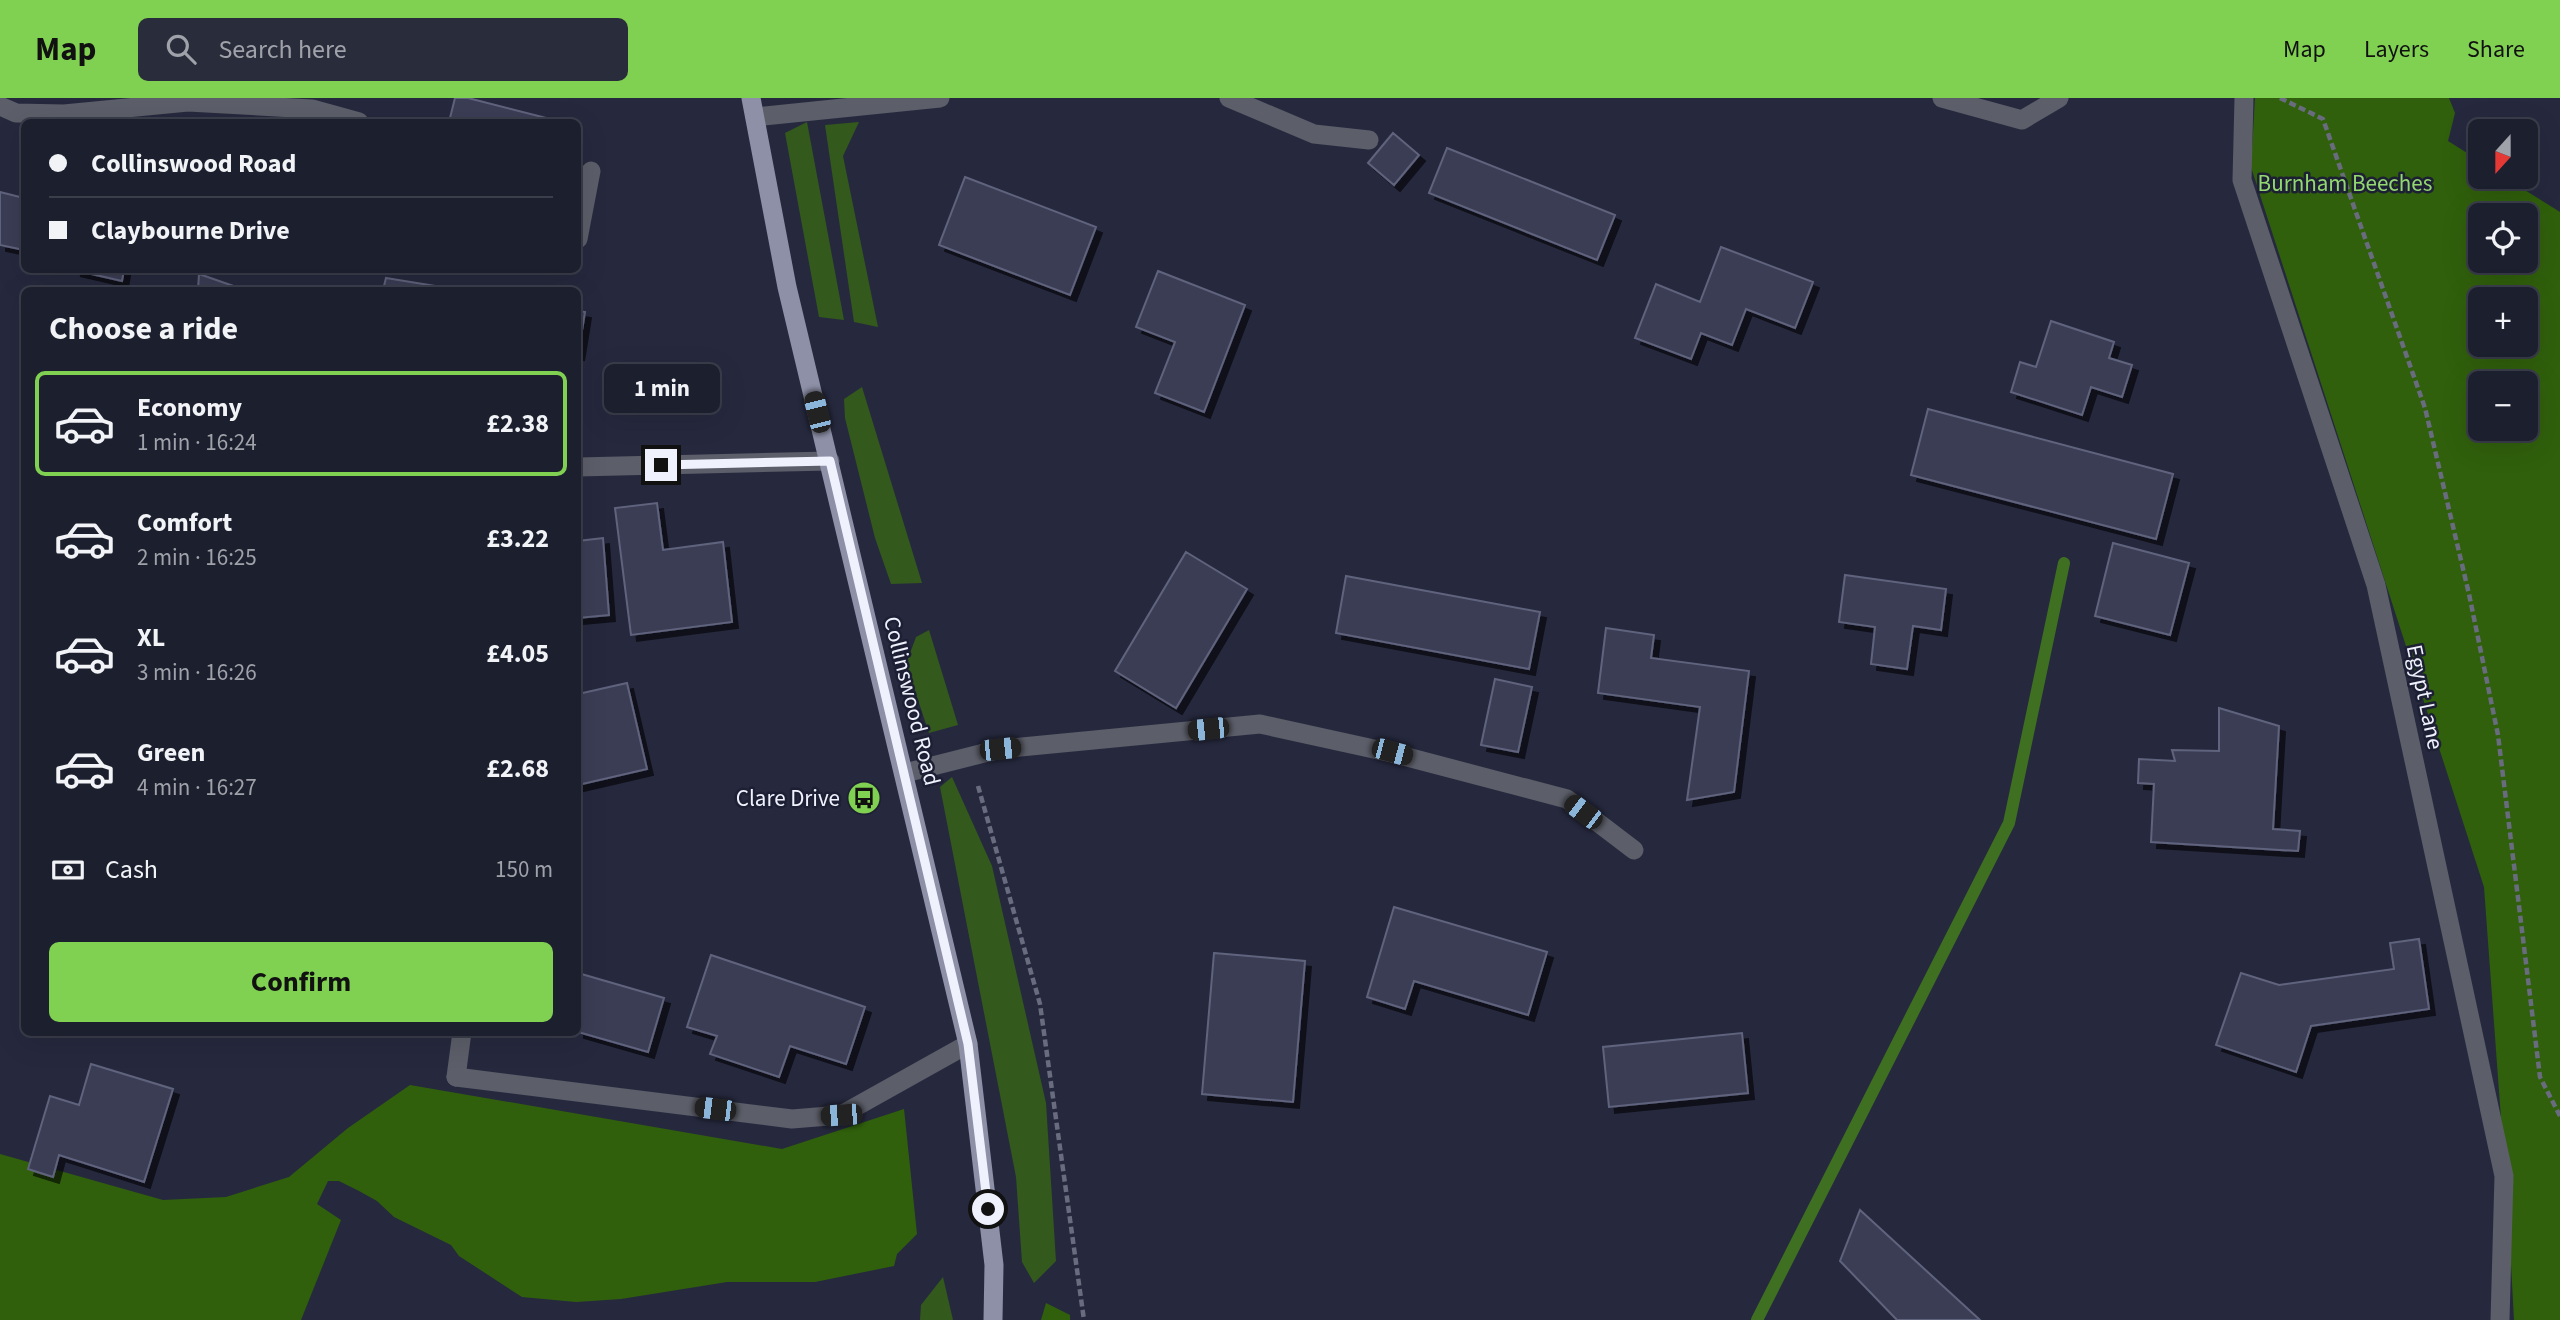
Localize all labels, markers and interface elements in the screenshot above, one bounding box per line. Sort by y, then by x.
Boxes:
search box [138,18,628,81]
text: Map [35,26,96,73]
icon: search [162,30,200,68]
text: Search here [218,31,347,68]
text: Map [2283,32,2326,67]
text: Layers [2364,32,2429,67]
text: Share [2467,32,2525,67]
north arrow [2468,119,2538,189]
map controls [2468,119,2538,441]
text: Collinswood Road [91,145,296,182]
park label: Burnham Beeches [2258,167,2432,200]
button: locate [2468,203,2538,273]
text: Claybourne Drive [91,212,290,249]
button: + [2468,287,2538,357]
text: Choose a ride [49,306,238,352]
callout: 1 min [603,364,719,412]
button: − [2468,371,2538,441]
text: 1 min [634,372,690,405]
text: Economy [137,389,242,426]
car [802,389,833,435]
icon: car [53,392,116,455]
text: £2.38 [486,405,549,442]
text: 1 min · 16:24 [137,426,257,459]
route end [645,449,677,481]
text: Comfort [137,504,232,541]
icon: car [53,507,116,570]
text: £3.22 [486,520,549,557]
text: 2 min · 16:25 [137,541,257,574]
street label: Collinswood Road [875,613,949,789]
text: XL [137,619,165,656]
icon: car [53,622,116,685]
text: £4.05 [486,635,549,672]
street label: Egypt Lane [2398,642,2452,752]
text: 3 min · 16:26 [137,656,257,689]
car [1187,716,1230,742]
text: Green [137,734,205,771]
car [979,736,1022,762]
car [1369,736,1416,768]
icon: car [53,737,116,800]
text: £2.68 [486,750,549,787]
text: 4 min · 16:27 [137,771,257,804]
bus stop icon: Clare Drive [845,779,883,817]
place label: Clare Drive [736,782,840,815]
car [1560,791,1607,833]
icon: cash [49,851,87,889]
text: Cash [105,851,158,888]
text: 150 m [495,853,553,886]
button: Confirm [49,942,553,1022]
car [693,1096,738,1122]
car [820,1103,863,1127]
route start [972,1193,1004,1225]

